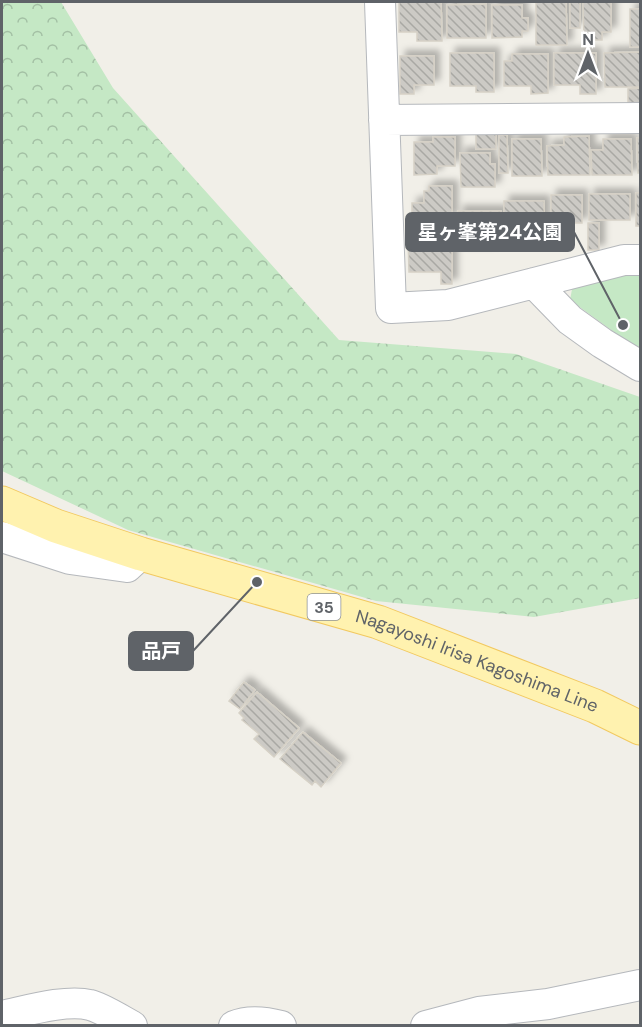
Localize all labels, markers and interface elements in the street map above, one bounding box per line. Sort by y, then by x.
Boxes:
north arrow [558,24,618,84]
text: N [582,29,594,50]
callout: 星ヶ峯第24公園 [406,213,574,251]
text: 星ヶ峯第24公園 [418,219,562,245]
road number: 35 [308,594,340,620]
street label: Nagayoshi Irisa Kagoshima Line [353,604,602,718]
callout: 品戸 [129,632,193,670]
text: 品戸 [141,638,181,664]

